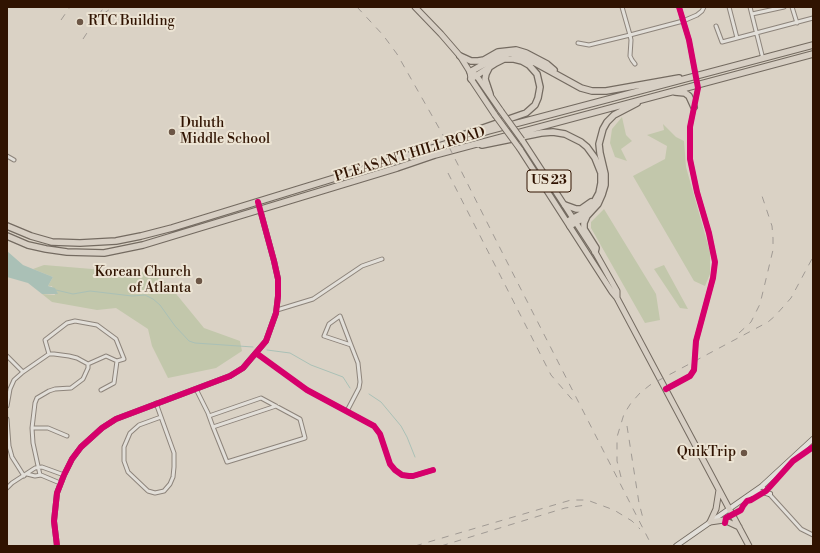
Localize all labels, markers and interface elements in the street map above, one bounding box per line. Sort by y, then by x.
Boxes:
place label: RTC Building [88,14,175,30]
marker: RTC Building [75,17,85,27]
place label: Duluth Middle School [180,116,270,148]
street label: PLEASANT HILL ROAD [333,124,487,186]
marker: Duluth Middle School [167,127,177,137]
road number: US 23 [527,170,571,192]
place label: Korean Church of Atlanta [95,265,191,298]
marker: Korean Church of Atlanta [194,276,204,286]
place label: QuikTrip [677,445,736,461]
marker: QuikTrip [739,448,749,458]

